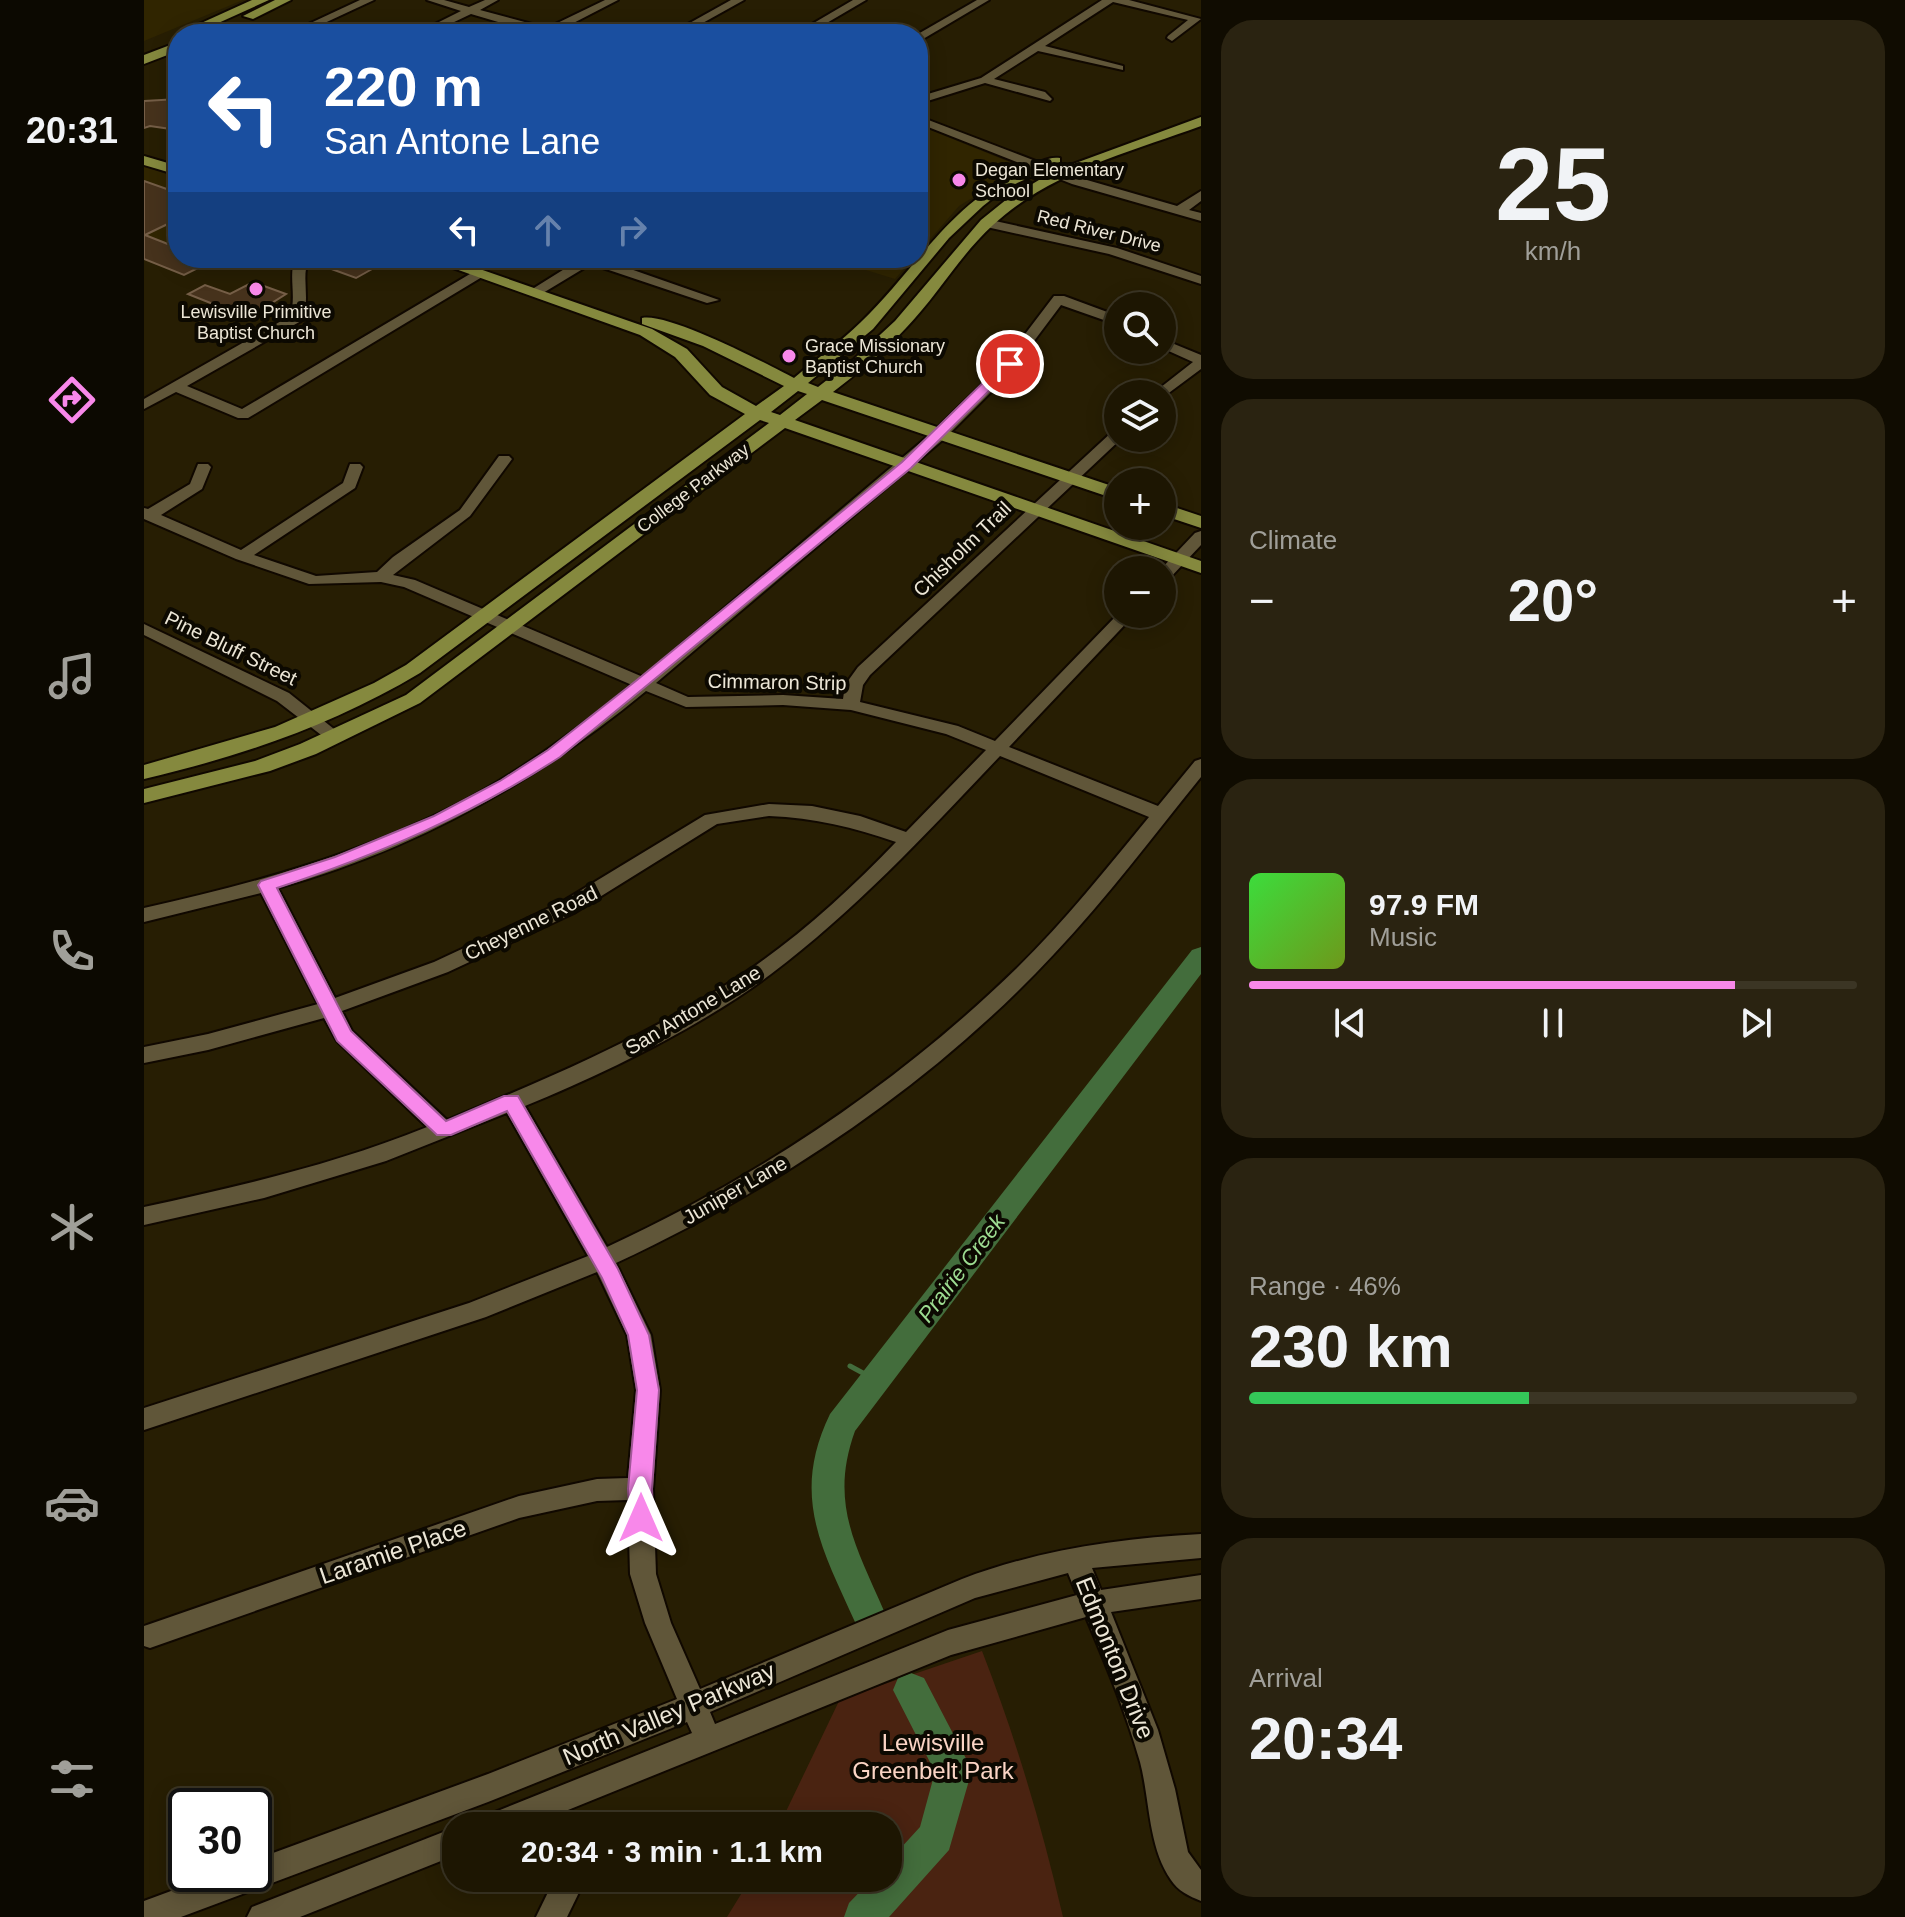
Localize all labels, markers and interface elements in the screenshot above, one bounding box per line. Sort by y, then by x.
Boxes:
text: 220 m [324,55,483,118]
icon: left [192,56,296,160]
text: 20:31 [26,110,118,151]
text: San Antone Lane [324,121,600,162]
text: 25 [1495,126,1611,242]
place label: Degan Elementary School [975,160,1124,201]
marker: Degan Elementary School [950,171,968,189]
street label: Red River Drive [1035,206,1163,256]
icon: left [442,208,486,252]
icon: ahead [526,208,570,252]
icon: right [610,208,654,252]
text: km/h [1525,236,1581,266]
marker: Lewisville Primitive Baptist Church [247,280,265,298]
map controls [1104,292,1176,628]
button: search [1104,292,1176,364]
place label: Lewisville Primitive Baptist Church [180,302,332,343]
pin [976,330,1044,398]
place label: Grace Missionary Baptist Church [805,336,945,377]
icon: arrive [988,342,1032,386]
marker: Grace Missionary Baptist Church [780,347,798,365]
icon: directions [44,372,100,428]
button: layers [1104,380,1176,452]
street label: College Parkway [633,439,753,537]
button: + [1104,468,1176,540]
street label: Chisholm Trail [909,497,1015,601]
text: Climate [1249,525,1337,555]
button: − [1104,556,1176,628]
text: 20° [1508,567,1598,634]
text: − [1249,576,1275,625]
text: + [1831,576,1857,625]
street label: Pine Bluff Street [161,607,301,690]
icon: music [44,648,100,704]
street label: Cimmaron Strip [707,670,847,694]
street label: Cheyenne Road [461,881,601,965]
text: 97.9 FM [1369,888,1479,921]
text: Music [1369,922,1437,952]
icon: phone [44,923,100,979]
street label: San Antone Lane [622,961,764,1059]
icon: previous [1328,1001,1372,1045]
icon: pause [1531,1001,1575,1045]
icon: next [1734,1001,1778,1045]
street label: Juniper Lane [679,1152,791,1228]
icon: climate [44,1199,100,1255]
water label: Prairie Creek [913,1209,1011,1327]
text: Range · 46% [1249,1271,1401,1301]
text: 230 km [1249,1313,1453,1380]
icon: car [44,1475,100,1531]
position arrow [599,1476,683,1560]
street label: Laramie Place [316,1514,470,1589]
street label: Edmonton Drive [1071,1573,1160,1743]
street label: North Valley Parkway [559,1657,779,1770]
text: Arrival [1249,1663,1323,1693]
text: 20:34 [1249,1705,1402,1772]
park label: Lewisville Greenbelt Park [852,1729,1015,1784]
icon: filters [44,1751,100,1807]
speed limit sign: 30 [168,1788,272,1892]
text: 20:34 · 3 min · 1.1 km [521,1835,823,1868]

